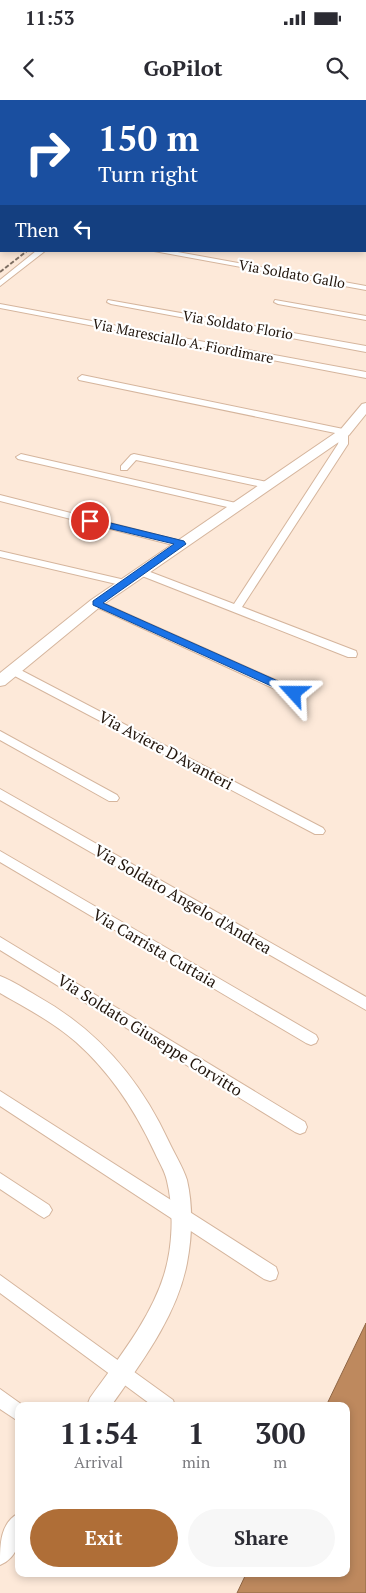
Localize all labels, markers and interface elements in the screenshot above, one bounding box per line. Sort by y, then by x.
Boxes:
text: 11:53 [25,5,74,30]
text: GoPilot [143,53,223,82]
icon: back [15,54,43,82]
icon: search [323,54,351,82]
text: 150 m [98,115,199,161]
icon: right [15,120,80,185]
text: Turn right [98,159,198,188]
icon: left [69,215,97,243]
text: Then [15,217,59,242]
street label: Via Soldato Gallo [237,255,347,292]
street label: Via Soldato Florio [181,305,295,344]
street label: Via Maresciallo A. Fiordimare [91,314,275,367]
pin [69,500,111,542]
icon: arrive [76,507,104,535]
position arrow [267,666,319,718]
street label: Via Aviere D'Avanteri [95,705,237,795]
street label: Via Soldato Angelo d'Andrea [90,839,276,959]
street label: Via Carrista Cuttaia [89,903,221,993]
street label: Via Soldato Giuseppe Corvitto [53,969,247,1101]
text: 11:54 [59,1413,138,1453]
text: 1 [188,1413,205,1453]
text: 300 [255,1413,306,1453]
text: Arrival [74,1451,123,1473]
text: min [182,1451,210,1473]
text: m [273,1451,287,1473]
button: Exit [30,1509,178,1567]
button: Share [188,1509,335,1567]

